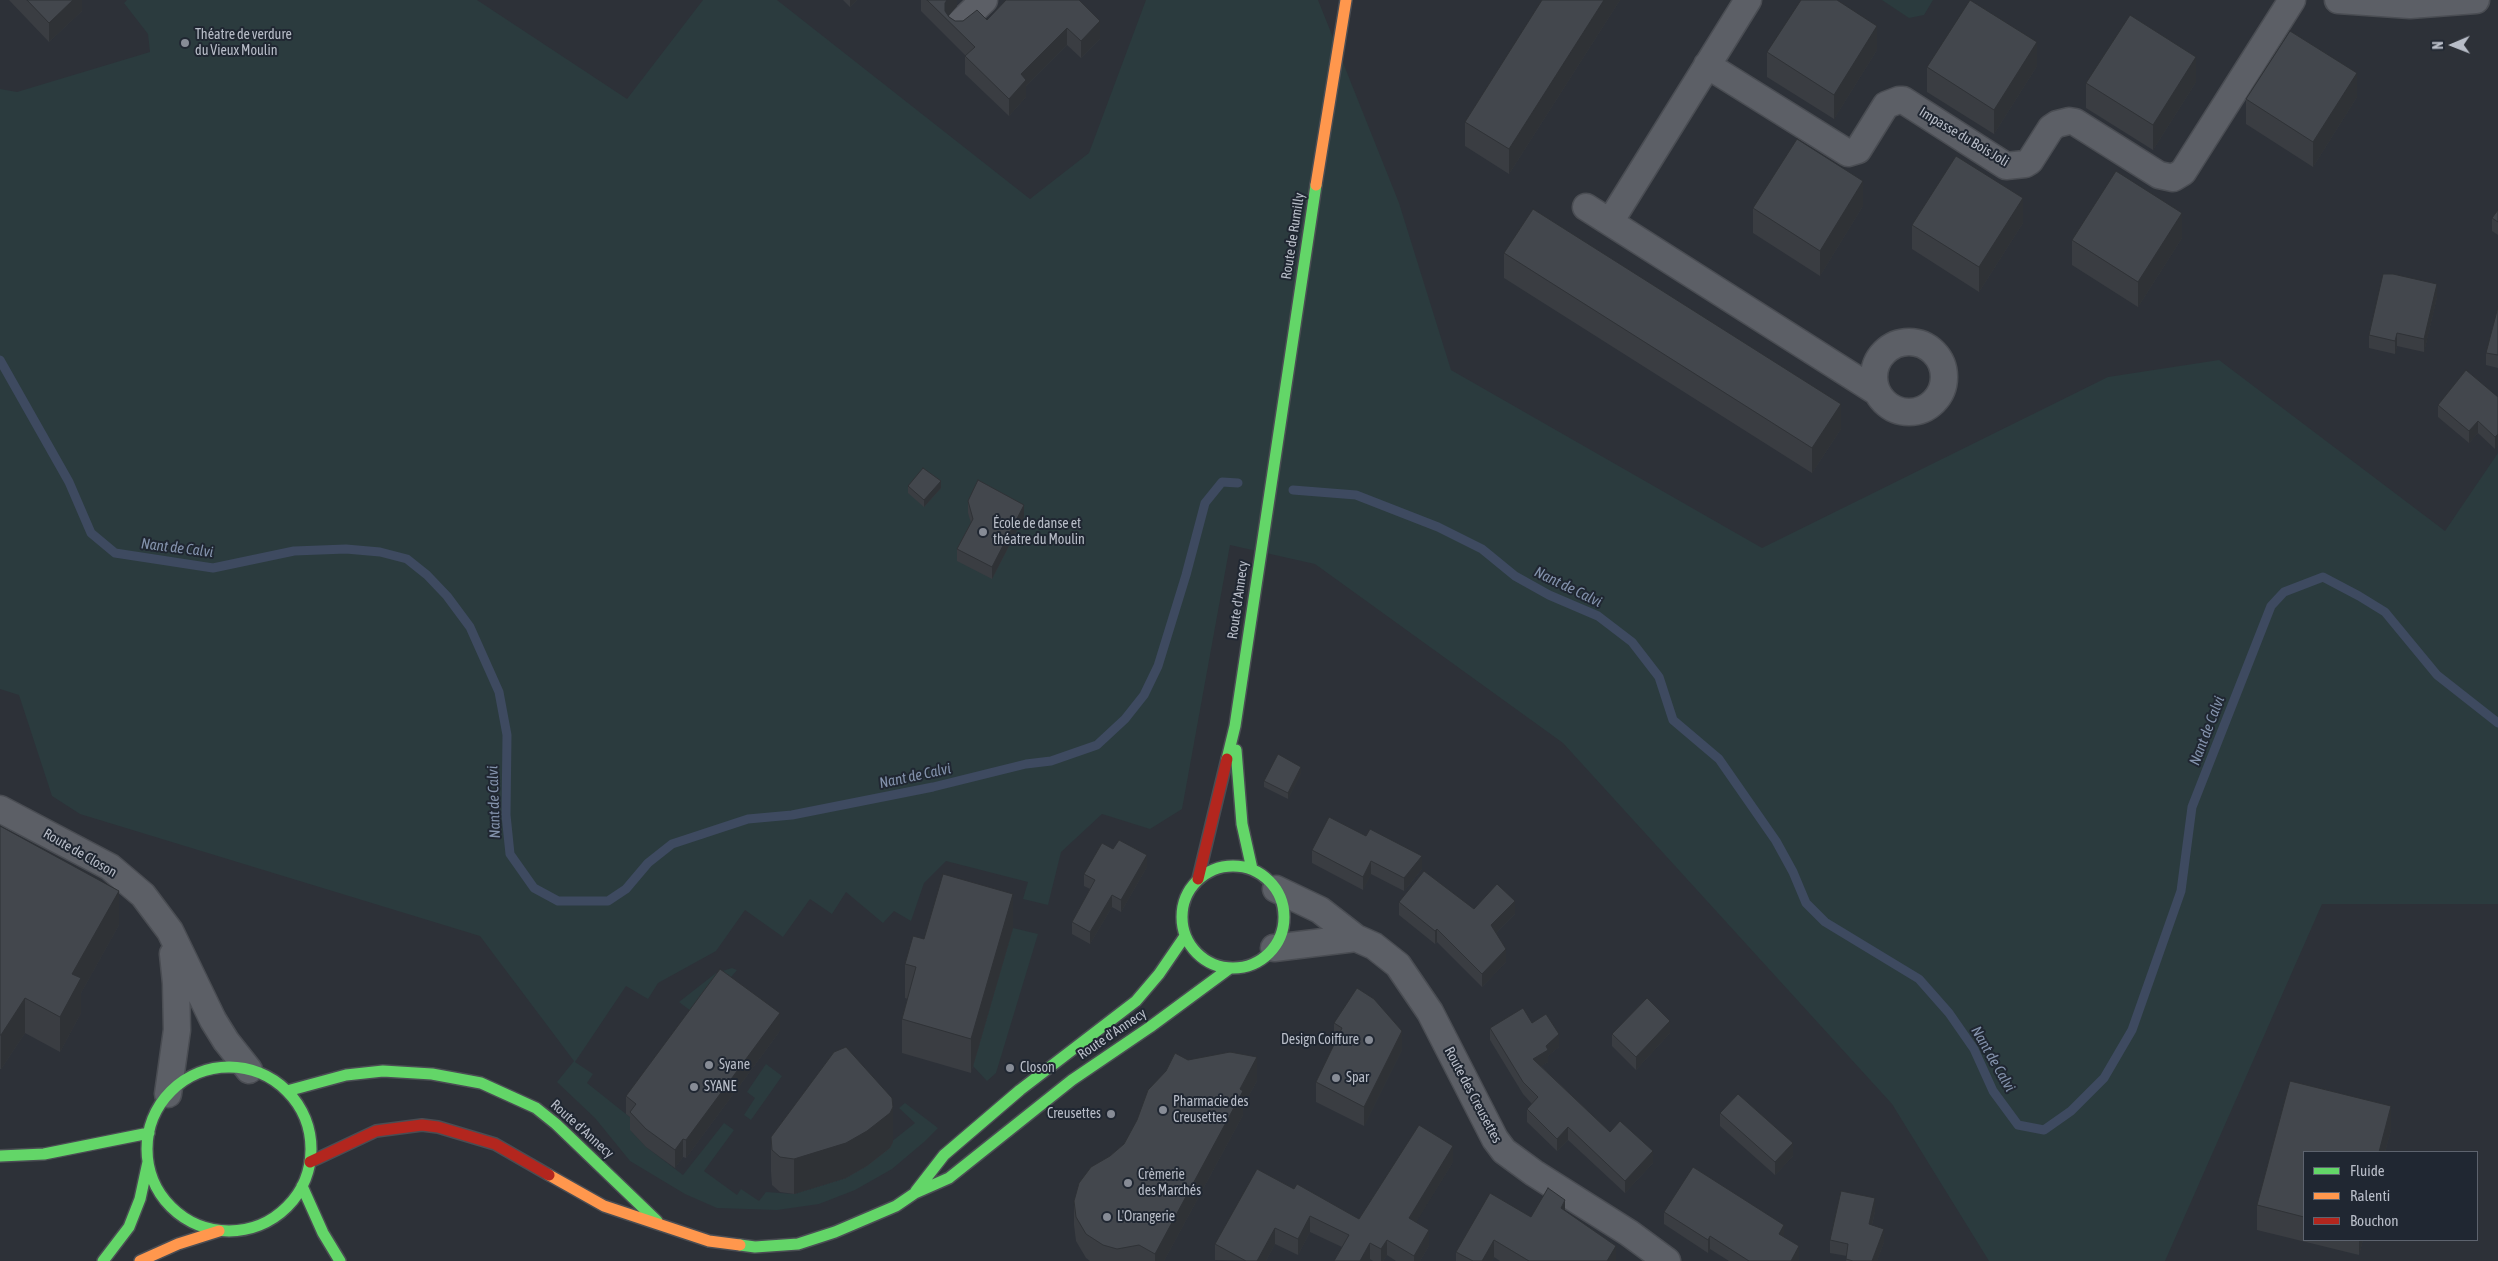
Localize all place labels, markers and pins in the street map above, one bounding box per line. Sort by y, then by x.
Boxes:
place label: Théatre de verdure du Vieux Moulin [195,27,292,59]
marker: Théatre de verdure du Vieux Moulin [179,37,191,49]
place label: École de danse et théatre du Moulin [993,516,1085,548]
marker: École de danse et théatre du Moulin [977,526,989,538]
place label: Design Coiffure [1281,1032,1359,1048]
marker: Design Coiffure [1363,1034,1375,1046]
place label: Syane [719,1057,750,1073]
marker: Syane [703,1059,715,1071]
place label: Closon [1020,1060,1055,1076]
marker: Closon [1004,1062,1016,1074]
place label: Spar [1346,1070,1369,1086]
marker: Spar [1330,1072,1342,1084]
place label: SYANE [704,1079,736,1095]
marker: SYANE [688,1081,700,1093]
place label: Pharmacie des Creusettes [1173,1094,1248,1126]
marker: Pharmacie des Creusettes [1157,1104,1169,1116]
place label: Creusettes [1047,1106,1101,1122]
marker: Creusettes [1105,1108,1117,1120]
place label: Crèmerie des Marchés [1138,1167,1201,1200]
marker: Crèmerie des Marchés [1122,1177,1134,1189]
place label: L'Orangerie [1117,1209,1175,1225]
marker: L'Orangerie [1101,1211,1113,1223]

